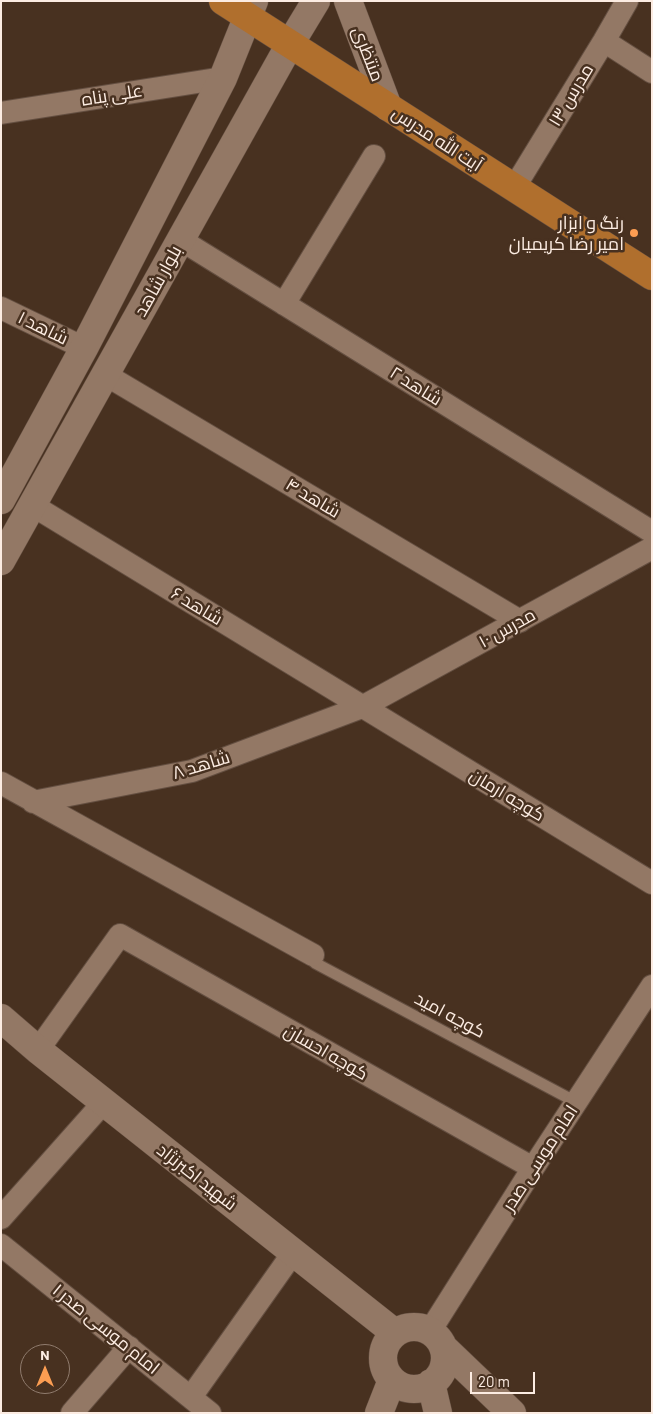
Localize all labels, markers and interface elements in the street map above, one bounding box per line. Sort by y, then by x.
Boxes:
street label: منتظری [348,23,388,85]
street label: مدرس ۱۳ [544,60,598,130]
street label: علی پناه [80,80,144,110]
street label: آیت الله مدرس [388,102,486,176]
place label: رنگ و ابزار امیر رضا کریمیان [509,212,624,254]
marker: رنگ و ابزار امیر رضا کریمیان [628,227,640,239]
street label: بلوار شاهد [130,242,186,320]
street label: شاهد ۱ [14,307,72,349]
street label: شاهد ۲ [386,362,446,410]
street label: شاهد ۴ [282,473,344,523]
street label: شاهد ۶ [167,582,227,630]
street label: مدرس ۱۰ [475,604,539,652]
street label: شاهد ۸ [170,746,232,784]
street label: کوچه ارمان [465,764,549,826]
street label: کوچه امید [411,987,489,1043]
street label: کوچه احسان [280,1019,372,1085]
street label: امام موسی صدر [498,1101,582,1215]
street label: شهید اکبرنژاد [153,1139,241,1215]
street label: امام موسی صدر ۱ [48,1279,164,1379]
north arrow [20,1344,70,1394]
text: N [40,1346,50,1363]
scale bar [473,1362,538,1394]
text: 20 m [478,1372,510,1390]

